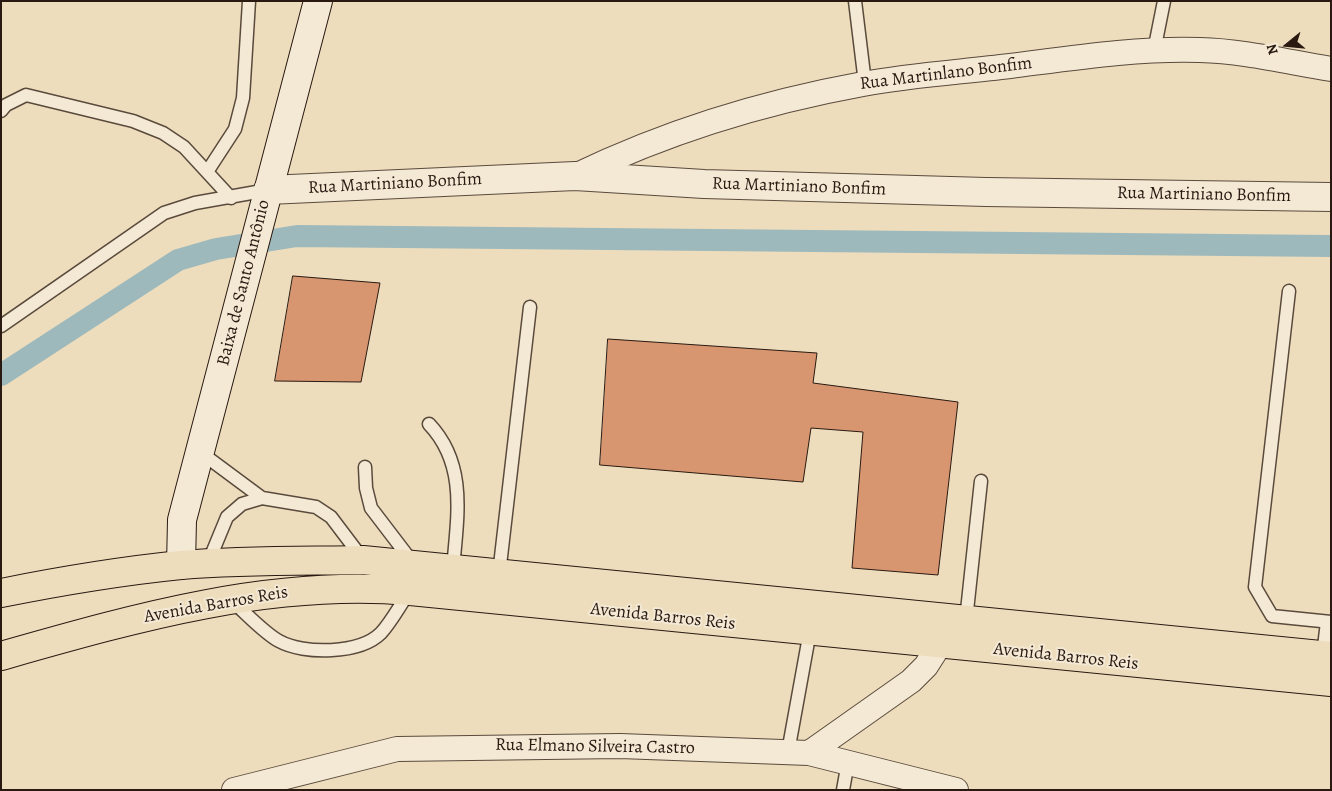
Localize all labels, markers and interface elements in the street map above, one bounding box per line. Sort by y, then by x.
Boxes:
north arrow [1262,20,1312,70]
text: N [1262,42,1283,57]
street label: Rua Martinlano Bonfim [859,53,1033,95]
street label: Rua Martiniano Bonfim [307,169,483,199]
street label: Rua Martiniano Bonfim [712,173,886,201]
street label: Rua Martiniano Bonfim [1117,183,1291,207]
street label: Baixa de Santo Antônio [213,198,275,368]
street label: Avenida Barros Reis [142,582,290,628]
street label: Avenida Barros Reis [589,599,737,635]
street label: Avenida Barros Reis [992,639,1140,675]
street label: Rua Elmano Silveira Castro [495,734,695,760]

